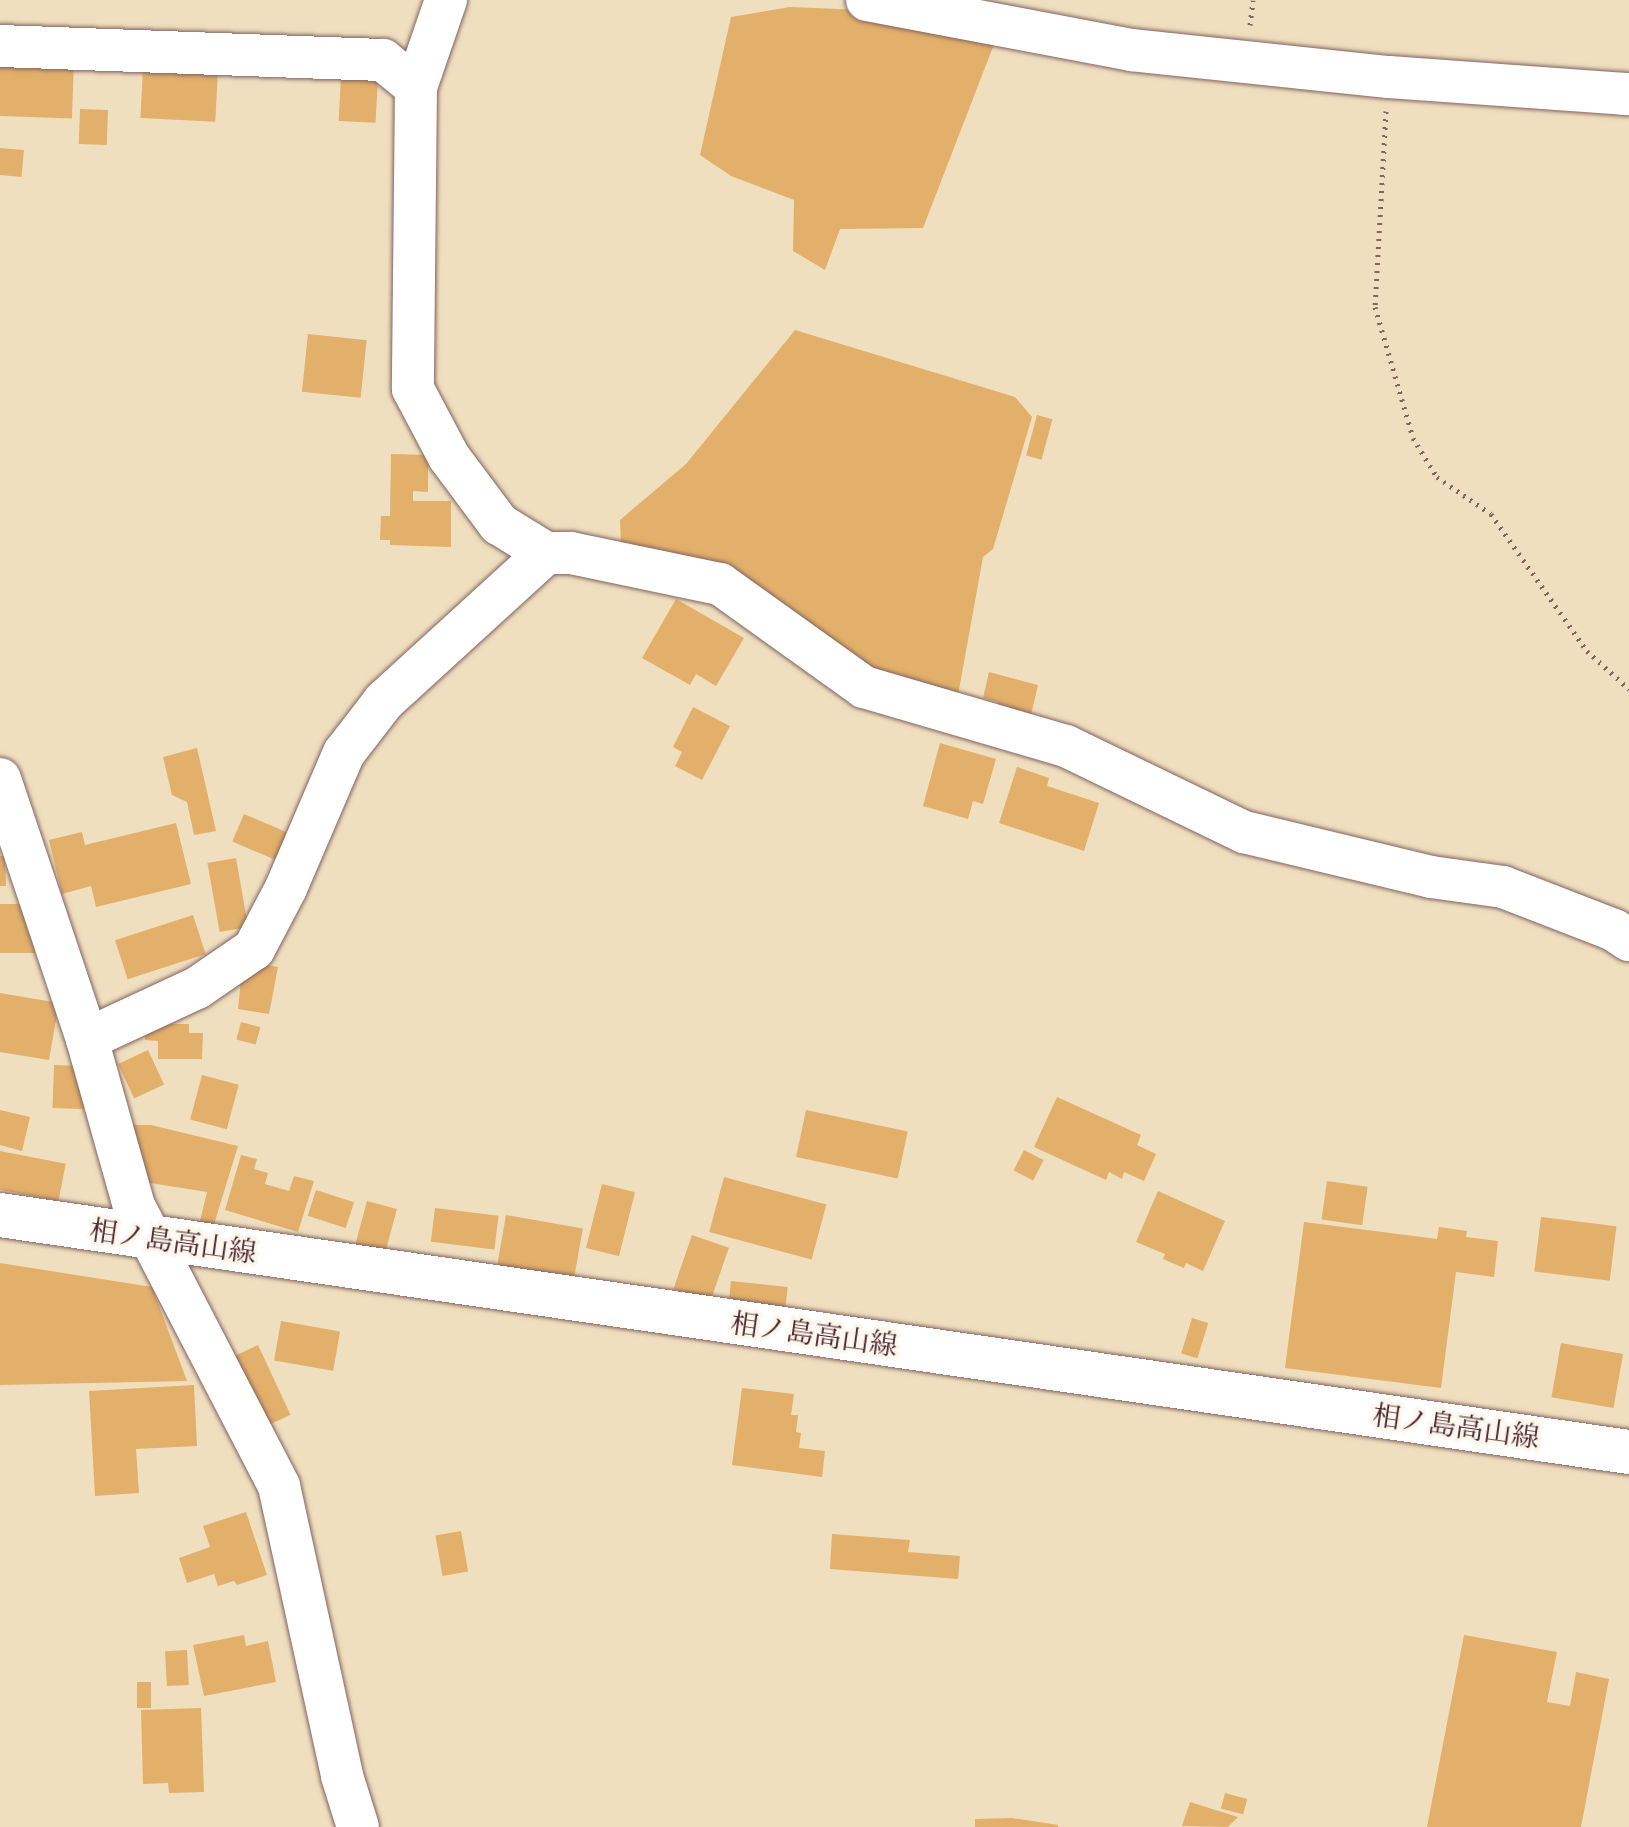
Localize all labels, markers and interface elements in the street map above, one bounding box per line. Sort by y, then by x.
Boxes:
street label: 相ノ島高山線 [87,1214,259,1270]
street label: 相ノ島高山線 [728,1307,900,1363]
street label: 相ノ島高山線 [1370,1399,1542,1455]

